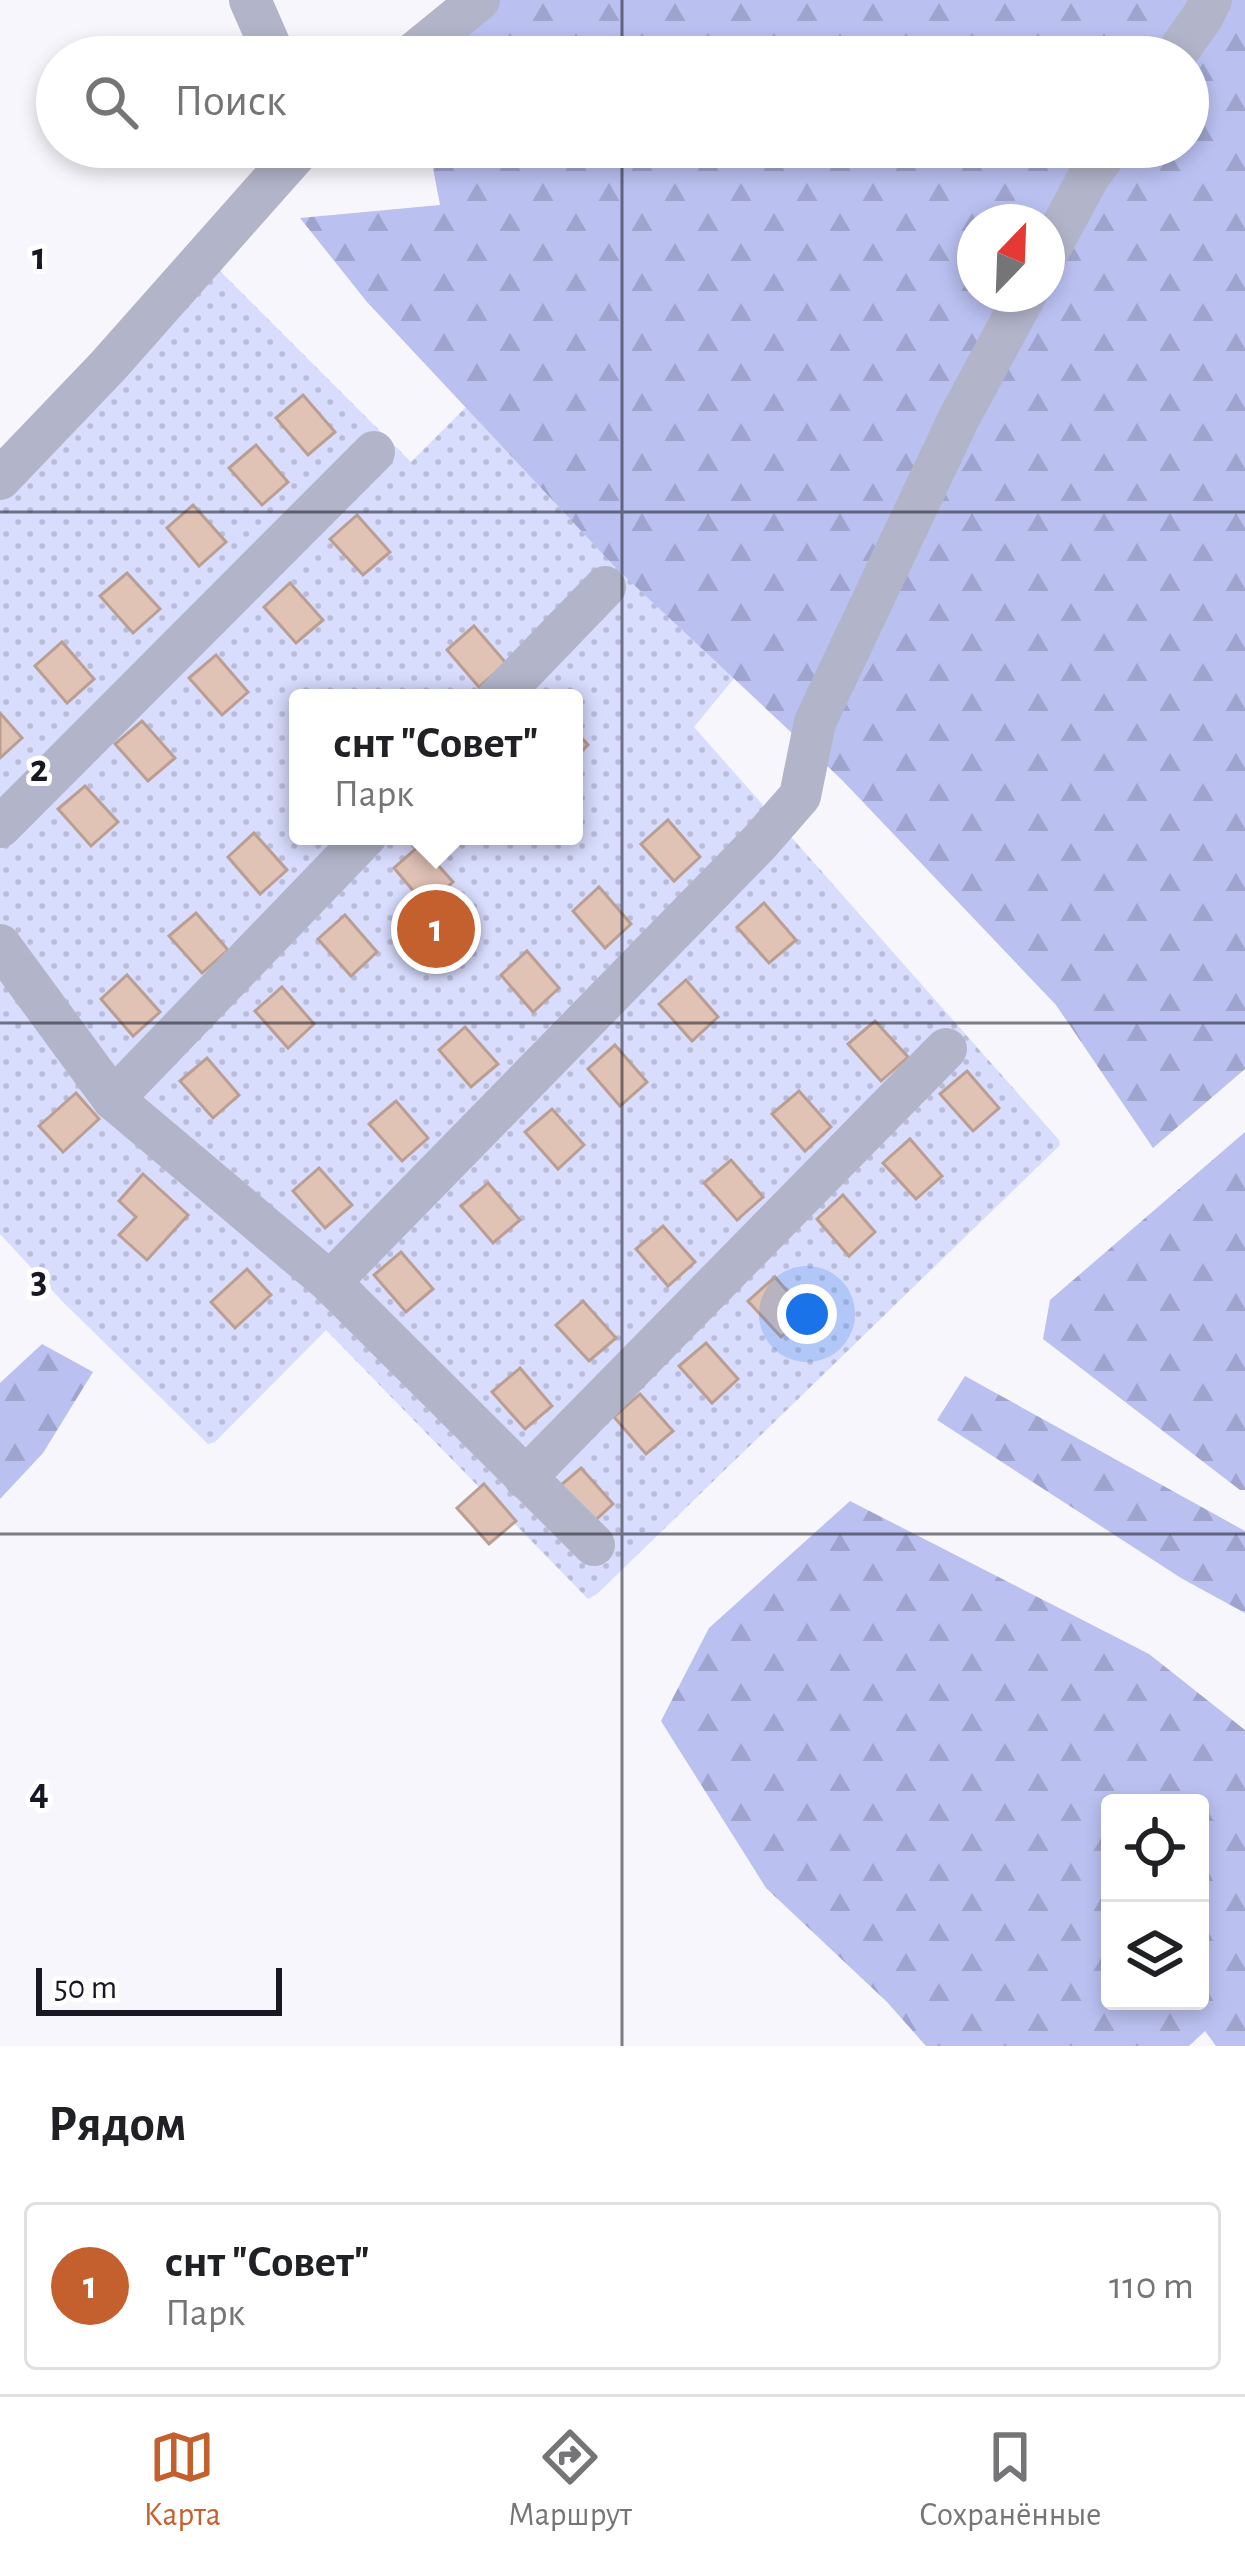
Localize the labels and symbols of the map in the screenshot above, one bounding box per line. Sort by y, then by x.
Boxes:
north arrow [957,204,1065,312]
text: 1 [32,238,46,277]
text: 2 [30,750,48,789]
pin: 1 [397,884,475,974]
text: 3 [31,1261,47,1300]
your location [777,1284,837,1344]
text: 4 [29,1773,49,1812]
scale bar [36,1962,282,2015]

